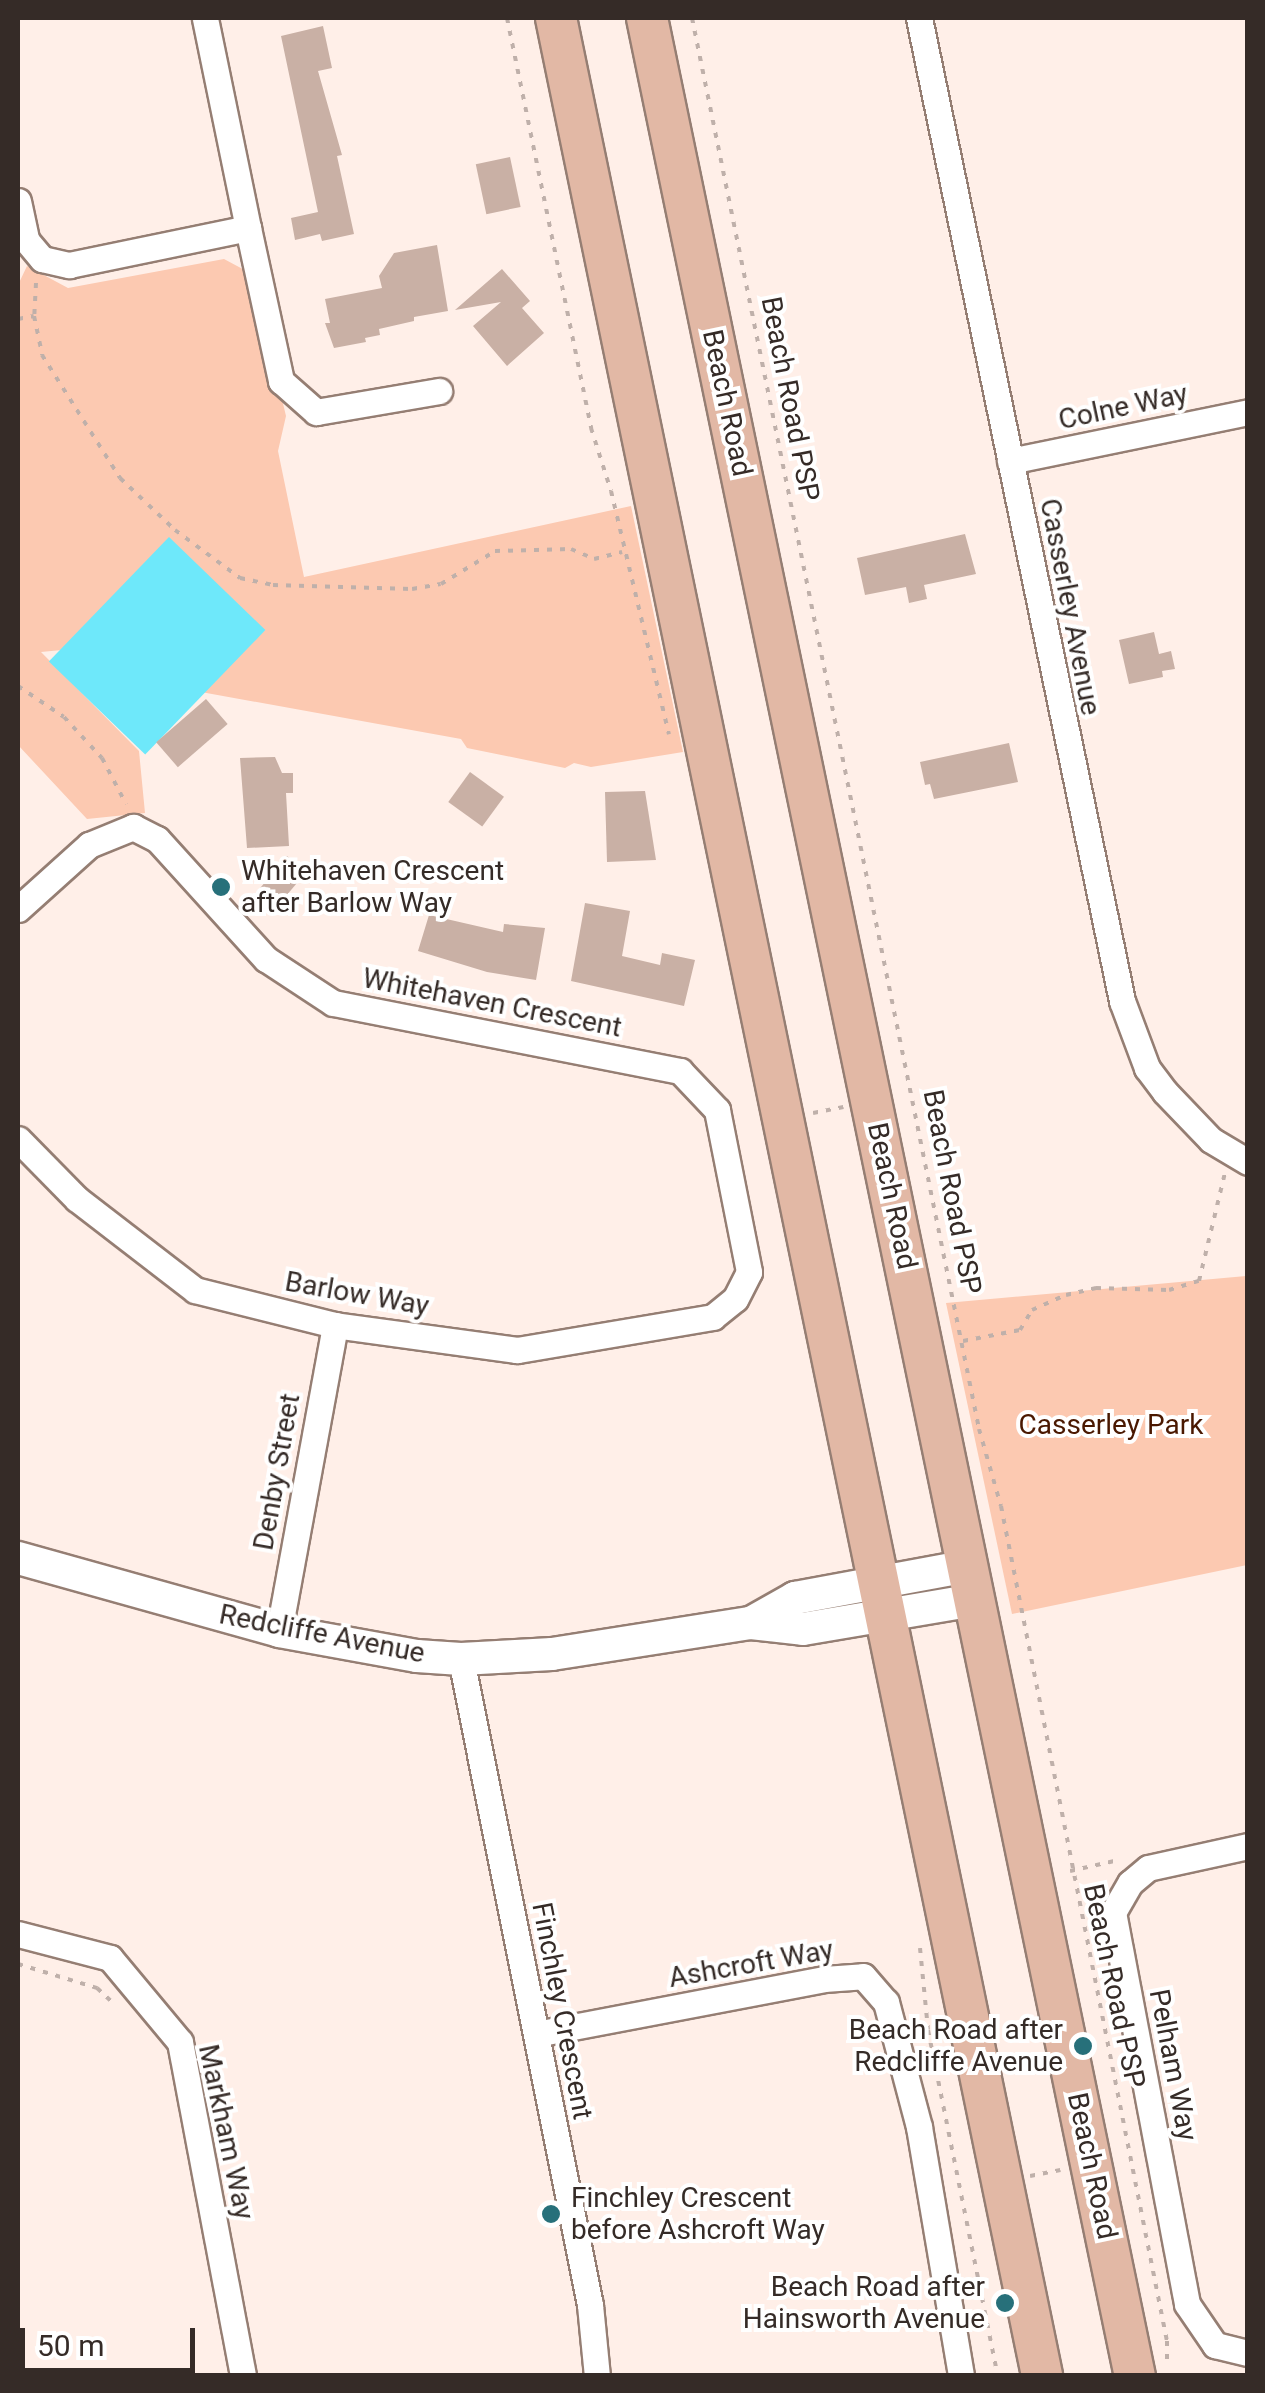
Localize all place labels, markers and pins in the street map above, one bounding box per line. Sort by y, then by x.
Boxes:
place label: Whitehaven Crescent after Barlow Way [241,854,504,920]
marker: Whitehaven Crescent after Barlow Way [210,876,232,898]
place label: Beach Road after Redcliffe Avenue [849,2013,1063,2079]
marker: Beach Road after Redcliffe Avenue [1072,2035,1094,2057]
place label: Finchley Crescent before Ashcroft Way [571,2181,825,2247]
marker: Finchley Crescent before Ashcroft Way [540,2203,562,2225]
place label: Beach Road after Hainsworth Avenue [743,2270,985,2336]
marker: Beach Road after Hainsworth Avenue [994,2292,1016,2314]

